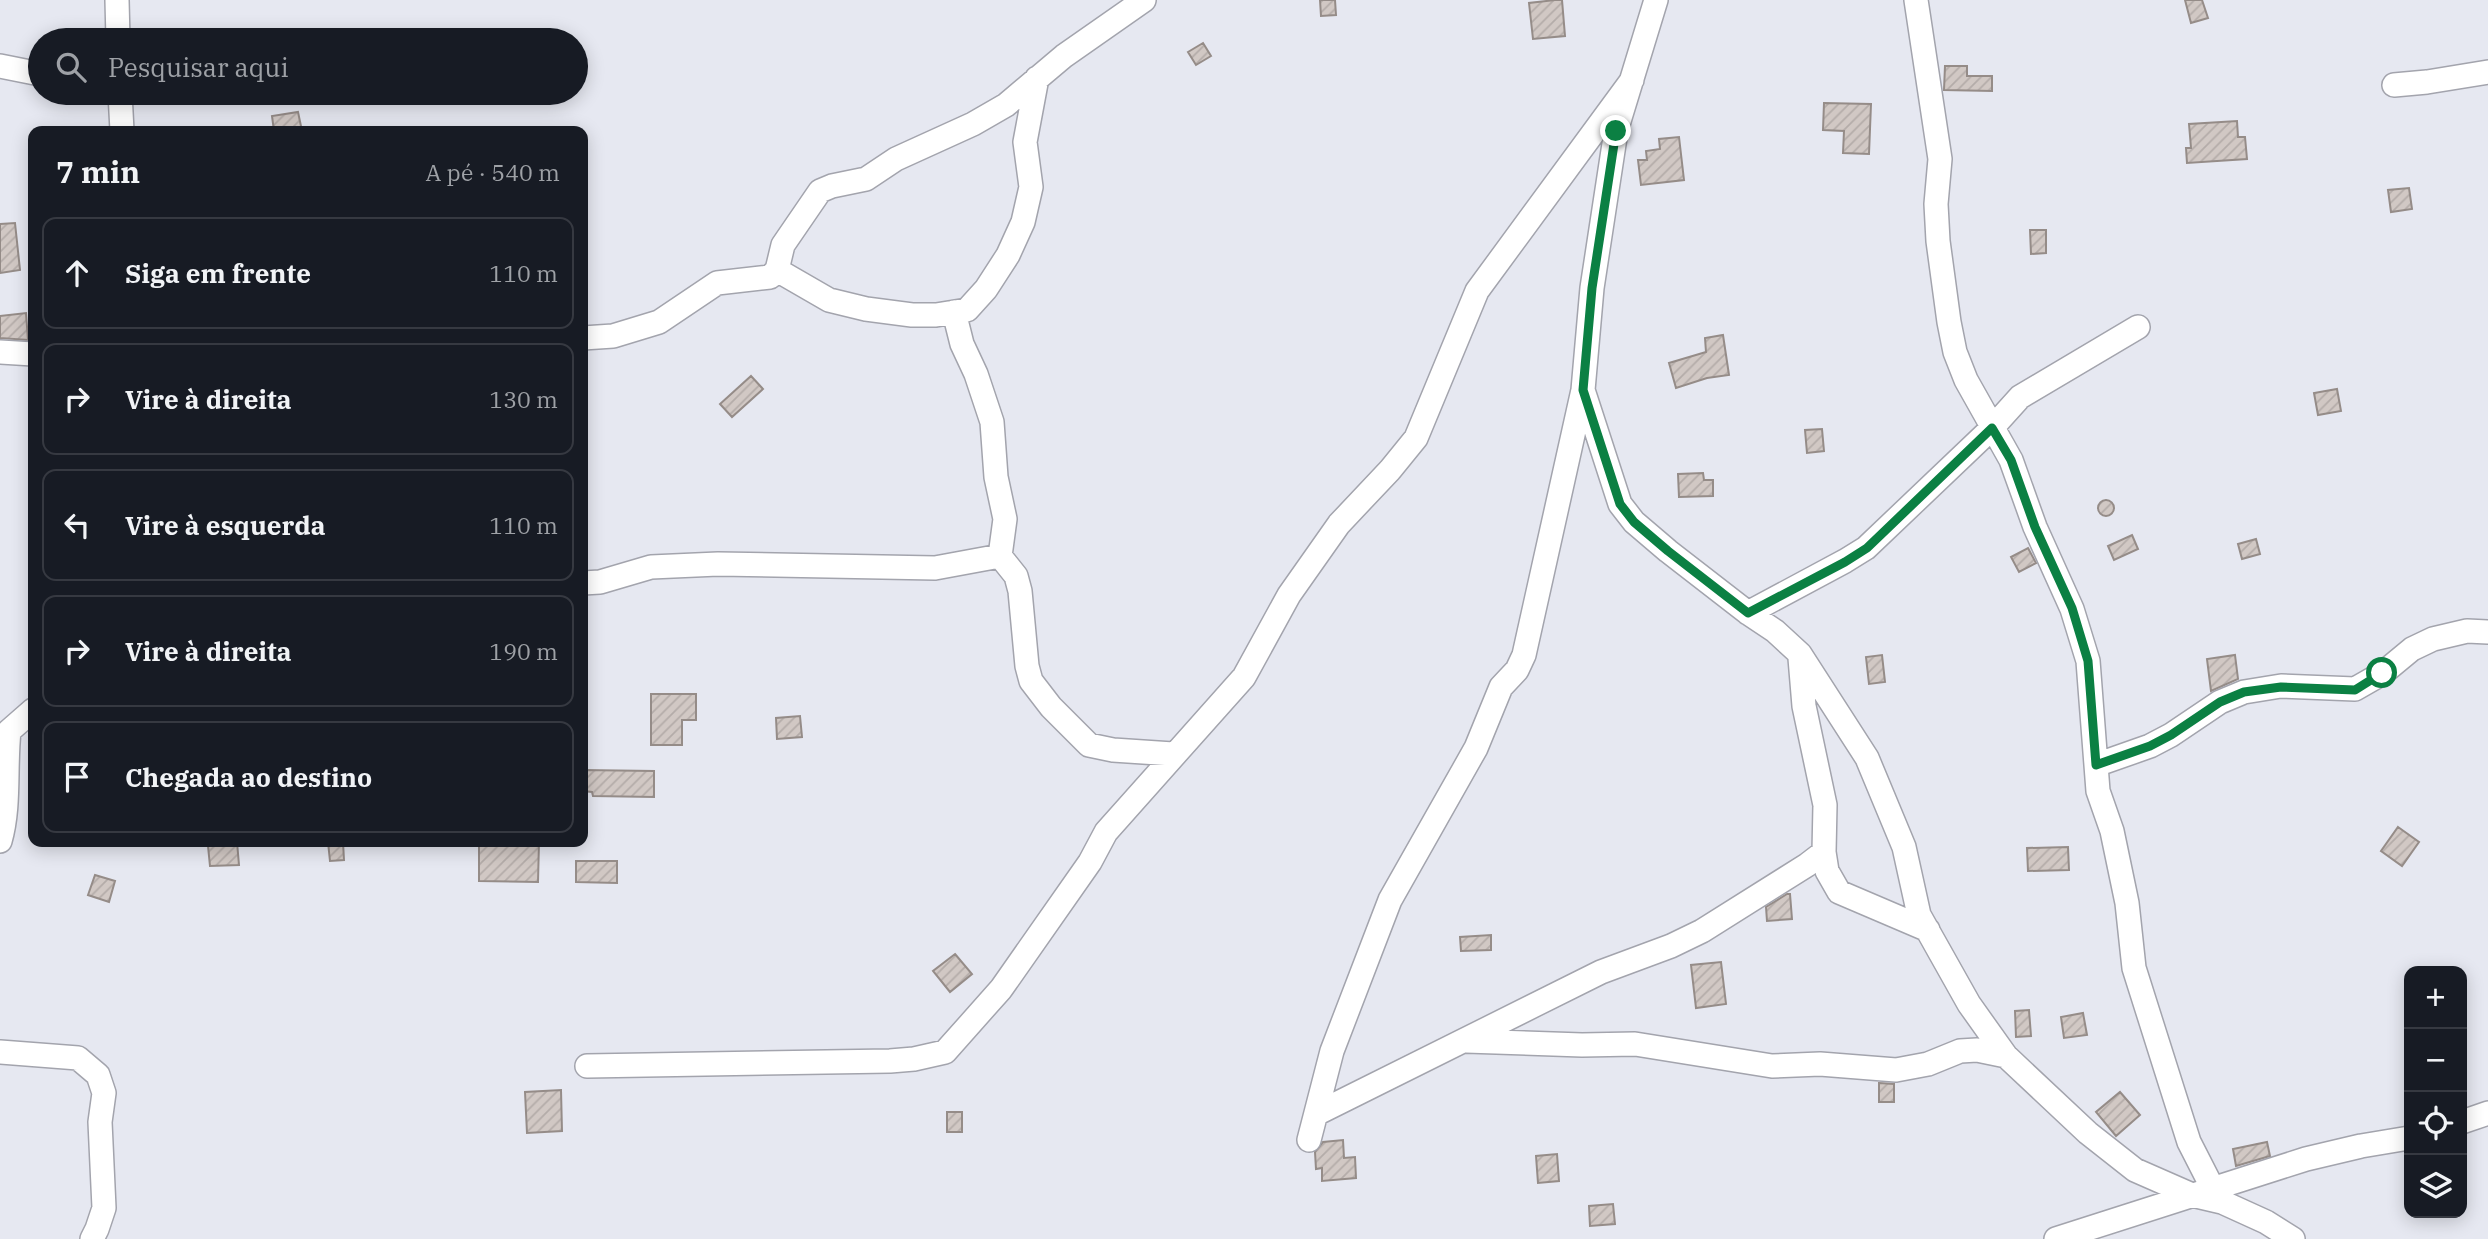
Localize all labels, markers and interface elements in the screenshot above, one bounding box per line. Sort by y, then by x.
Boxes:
search box [28,28,588,105]
icon: search [52,48,90,86]
text: Pesquisar aqui [108,50,289,84]
route end [1600,115,1631,146]
text: 7 min [56,152,140,191]
text: A pé · 540 m [425,157,560,187]
icon: ahead [58,254,96,292]
text: Siga em frente [125,256,311,290]
text: 110 m [489,258,558,288]
icon: right [58,380,96,418]
text: Vire à direita [125,382,292,416]
text: 130 m [489,384,558,414]
icon: left [58,506,96,544]
text: Vire à esquerda [125,508,326,542]
text: 110 m [489,510,558,540]
icon: right [58,632,96,670]
text: Vire à direita [125,634,292,668]
text: 190 m [489,636,558,666]
route start [2366,657,2397,688]
icon: arrive [58,758,96,796]
text: Chegada ao destino [125,760,372,794]
map controls [2404,966,2467,1218]
button: + [2404,966,2467,1029]
button: − [2404,1029,2467,1092]
button: locate [2404,1092,2467,1155]
button: layers [2404,1155,2467,1218]

